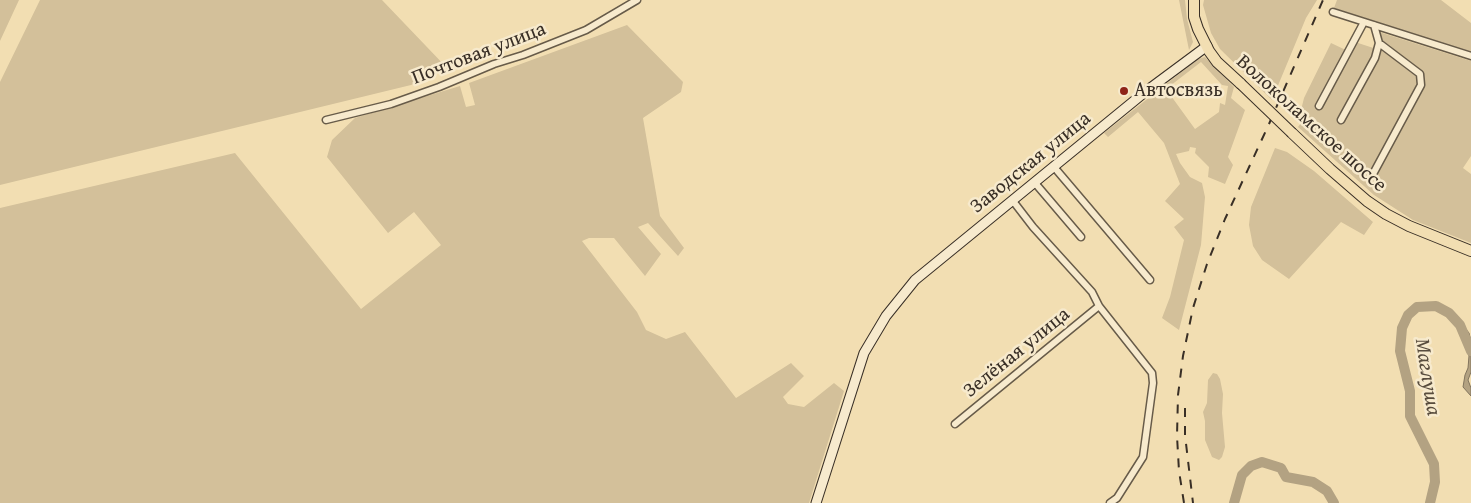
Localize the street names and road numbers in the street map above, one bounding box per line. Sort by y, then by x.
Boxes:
street label: Почтовая улица [409,17,549,91]
street label: Волоколамское шоссе [1231,50,1391,198]
street label: Заводская улица [966,107,1096,219]
street label: Зелёная улица [959,303,1075,403]

